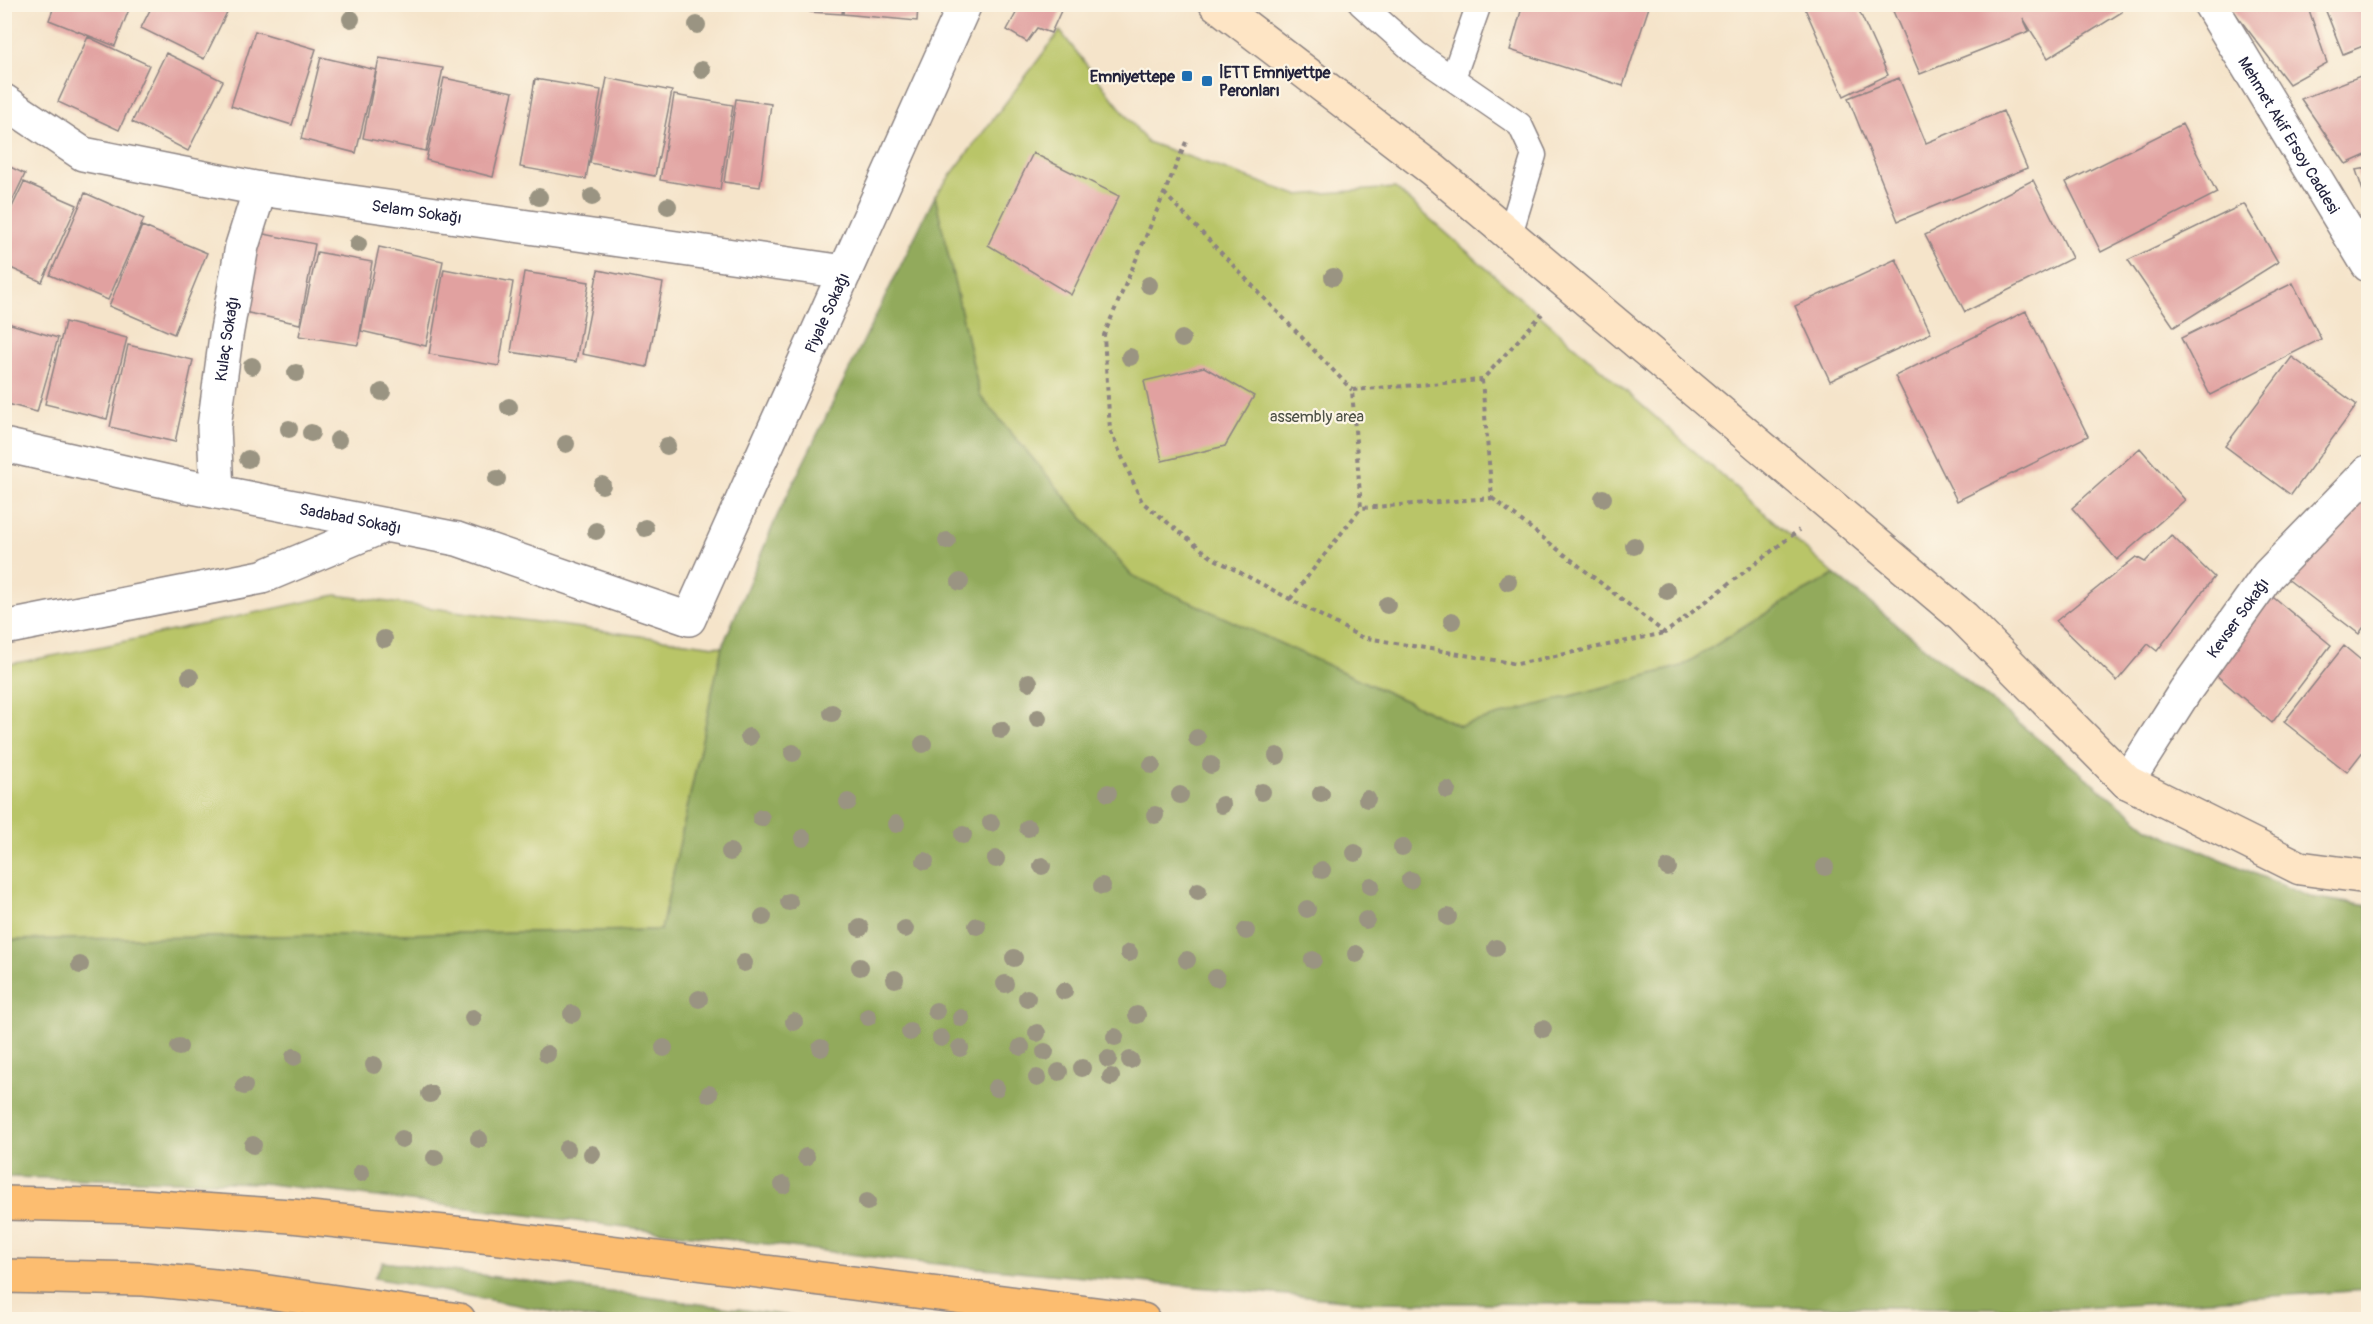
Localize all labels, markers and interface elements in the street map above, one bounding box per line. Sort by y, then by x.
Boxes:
street label: Mehmet Akif Ersoy Caddesi [2233,53,2344,218]
place label: İETT Emniyettpe Peronları [1219,63,1332,101]
place label: Emniyettepe [1090,67,1176,87]
marker: Emniyettepe [1180,69,1194,83]
marker: İETT Emniyettpe Peronları [1200,74,1214,88]
street label: Selam Sokağı [370,196,463,229]
street label: Piyale Sokağı [801,270,854,356]
street label: Kulaç Sokağı [211,295,244,383]
park label: assembly area [1270,407,1364,427]
street label: Sadabad Sokağı [297,499,403,539]
street label: Kevser Sokağı [2203,574,2274,662]

